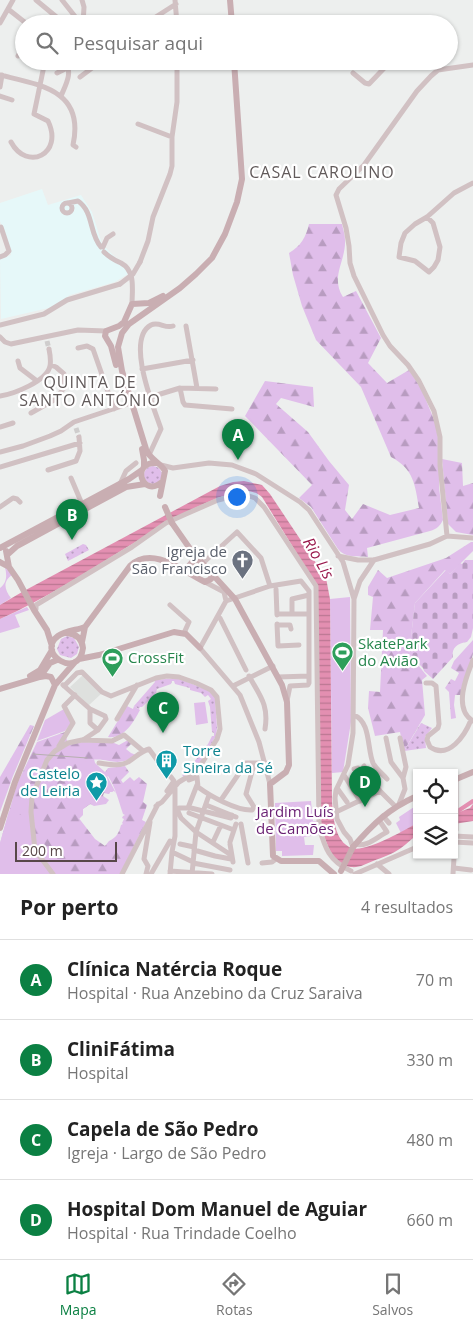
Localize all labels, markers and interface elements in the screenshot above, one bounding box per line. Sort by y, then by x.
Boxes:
search box [15,15,458,70]
icon: search [33,29,61,57]
text: Pesquisar aqui [73,30,203,56]
district label: CASAL CAROLINO [249,161,395,183]
district label: QUINTA DE SANTO ANTÓNIO [19,371,161,411]
pin: A [222,419,254,460]
your location [224,484,250,510]
pin: B [56,499,88,540]
water label: Rio Lis [298,533,340,583]
place label: Igreja de São Francisco [132,541,227,578]
church icon: Igreja de São Francisco [231,549,255,580]
place label: SkatePark do Avião [358,633,428,670]
sports icon: SkatePark do Avião [330,641,354,672]
sports icon: CrossFit [100,646,124,677]
place label: CrossFit [128,647,184,667]
pin: C [147,692,179,733]
place label: Torre Sineira da Sé [183,740,273,777]
building icon: Torre Sineira da Sé [155,748,179,779]
place label: Castelo de Leiria [20,763,80,800]
pin: D [349,766,381,807]
map controls [413,769,458,859]
button: locate [413,769,458,814]
place icon: Castelo de Leiria [84,771,108,802]
park label: Jardim Luís de Camões [254,801,334,838]
button: layers [413,814,458,859]
scale bar [15,839,118,862]
text: 200 m [22,841,63,860]
text: Por perto [20,893,119,921]
text: 4 resultados [361,896,453,918]
text: Clínica Natércia Roque [67,956,282,982]
text: A [30,969,42,991]
text: 70 m [416,969,453,991]
text: Hospital · Rua Anzebino da Cruz Saraiva [67,982,363,1004]
text: CliniFátima [67,1036,175,1062]
text: B [31,1049,41,1071]
text: 330 m [407,1049,453,1071]
text: Hospital [67,1062,129,1084]
text: Capela de São Pedro [67,1116,258,1142]
text: C [31,1129,41,1151]
text: 480 m [407,1129,453,1151]
text: Igreja · Largo de São Pedro [67,1142,266,1164]
text: Hospital Dom Manuel de Aguiar [67,1196,367,1222]
text: D [30,1209,42,1231]
text: 660 m [407,1209,453,1231]
text: Hospital · Rua Trindade Coelho [67,1222,297,1244]
tab: Mapa [60,1270,97,1319]
tab: Rotas [216,1270,253,1319]
tab: Salvos [372,1270,413,1319]

